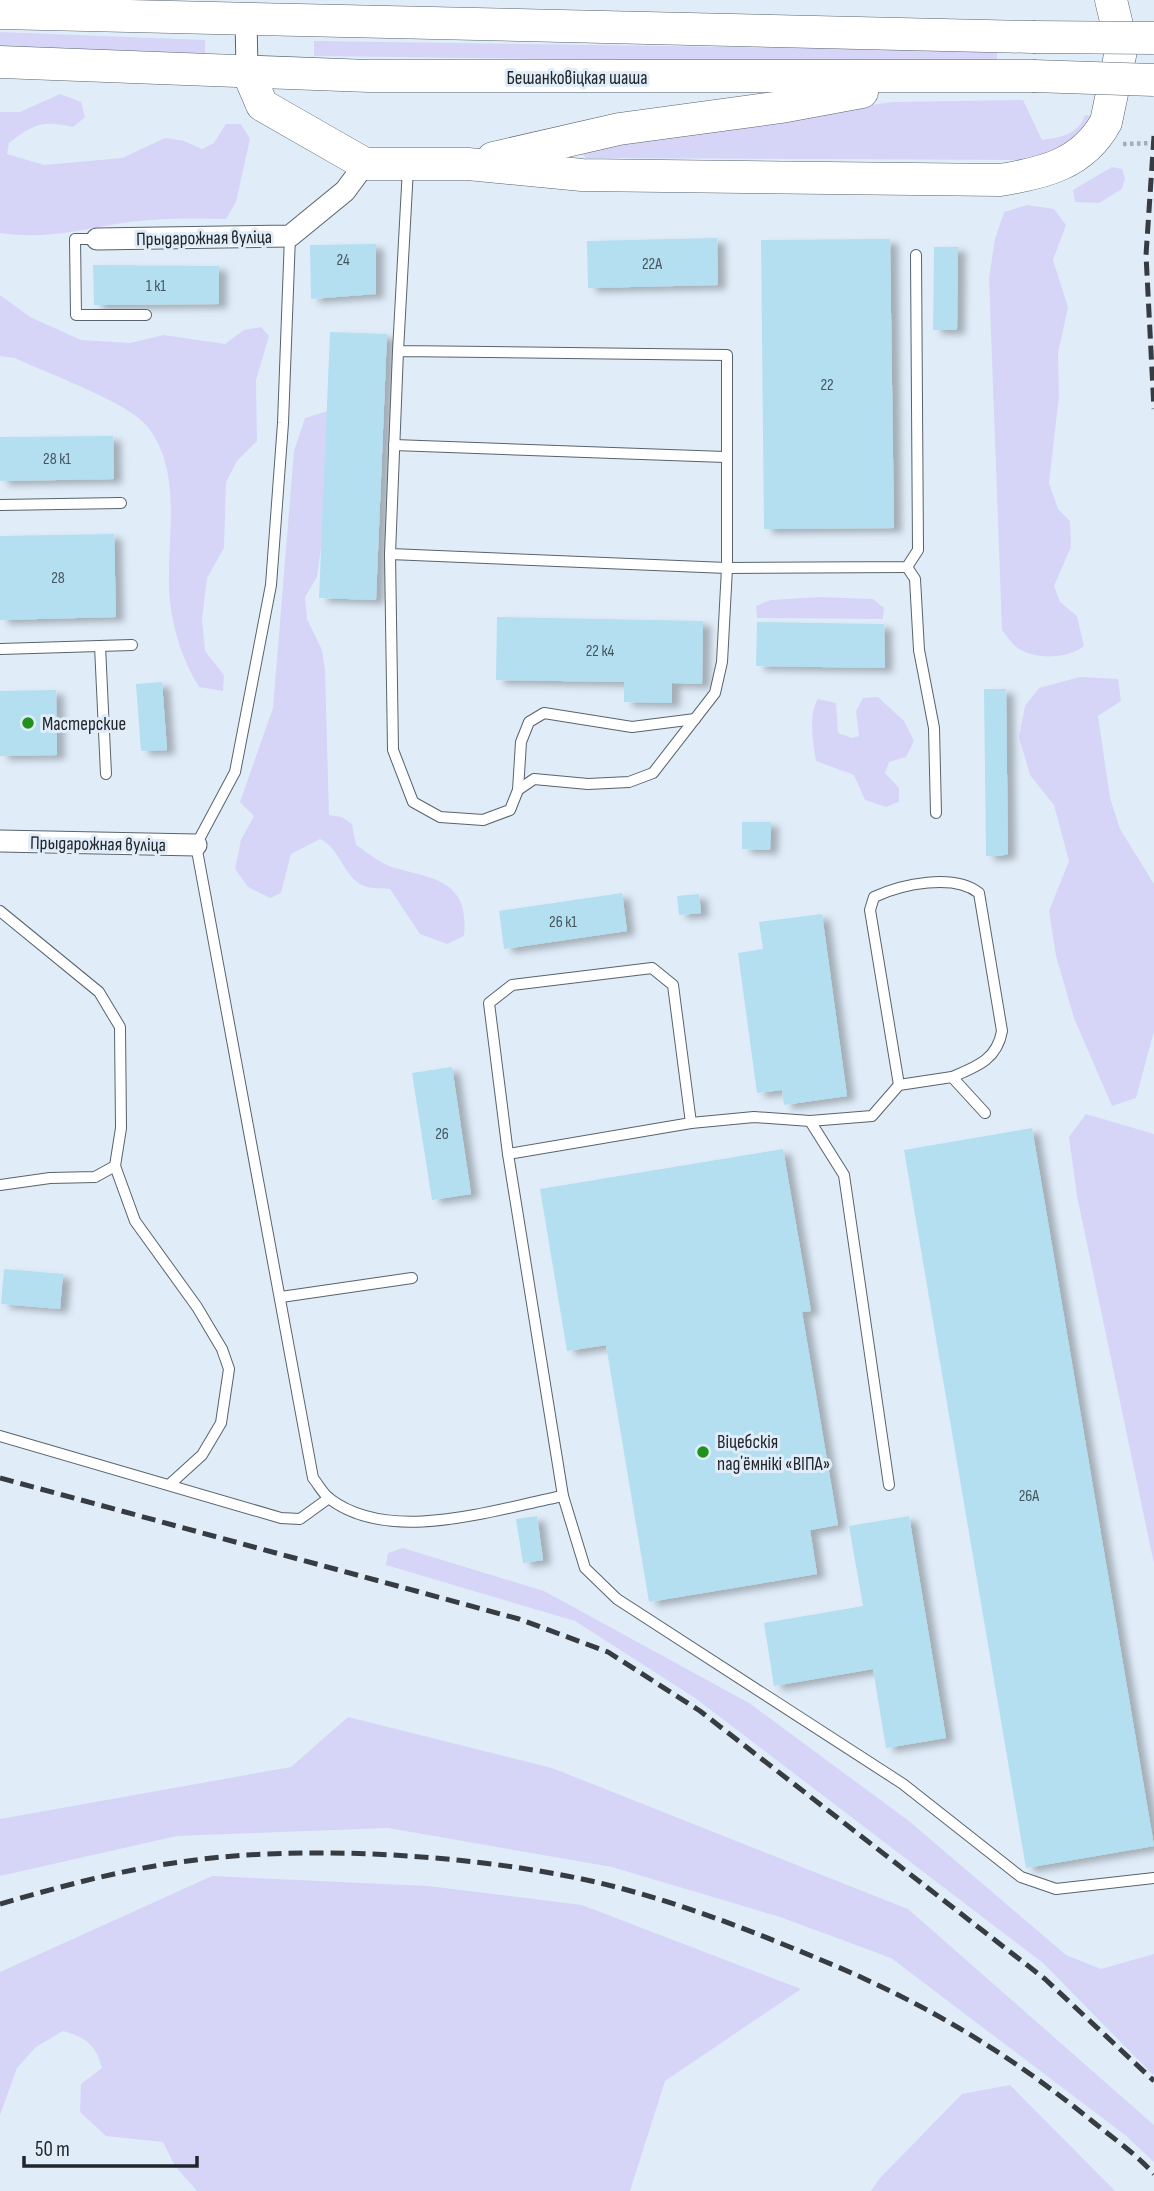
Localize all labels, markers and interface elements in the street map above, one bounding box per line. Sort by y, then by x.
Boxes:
street label: Бешанковіцкая шаша [506,67,648,90]
street label: Прыдарожная вуліца [136,226,272,251]
house number: 24 [336,251,350,270]
house number: 22А [642,255,662,274]
house number: 1 к1 [146,277,166,296]
house number: 22 [820,376,834,395]
house number: 28 к1 [43,450,71,469]
house number: 28 [51,569,65,588]
house number: 22 к4 [586,642,615,661]
place label: Мастерские [42,713,126,736]
marker: Мастерские [20,715,36,731]
street label: Прыдарожная вуліца [30,832,166,857]
house number: 26 к1 [549,913,577,932]
house number: 26 [435,1125,449,1144]
place label: Віцебскія падʼёмнікі «ВІПА» [717,1431,830,1476]
marker: Віцебскія падʼёмнікі «ВІПА» [695,1444,711,1460]
house number: 26А [1019,1487,1039,1506]
scale bar [24,2124,198,2168]
text: 50 m [35,2137,70,2162]

